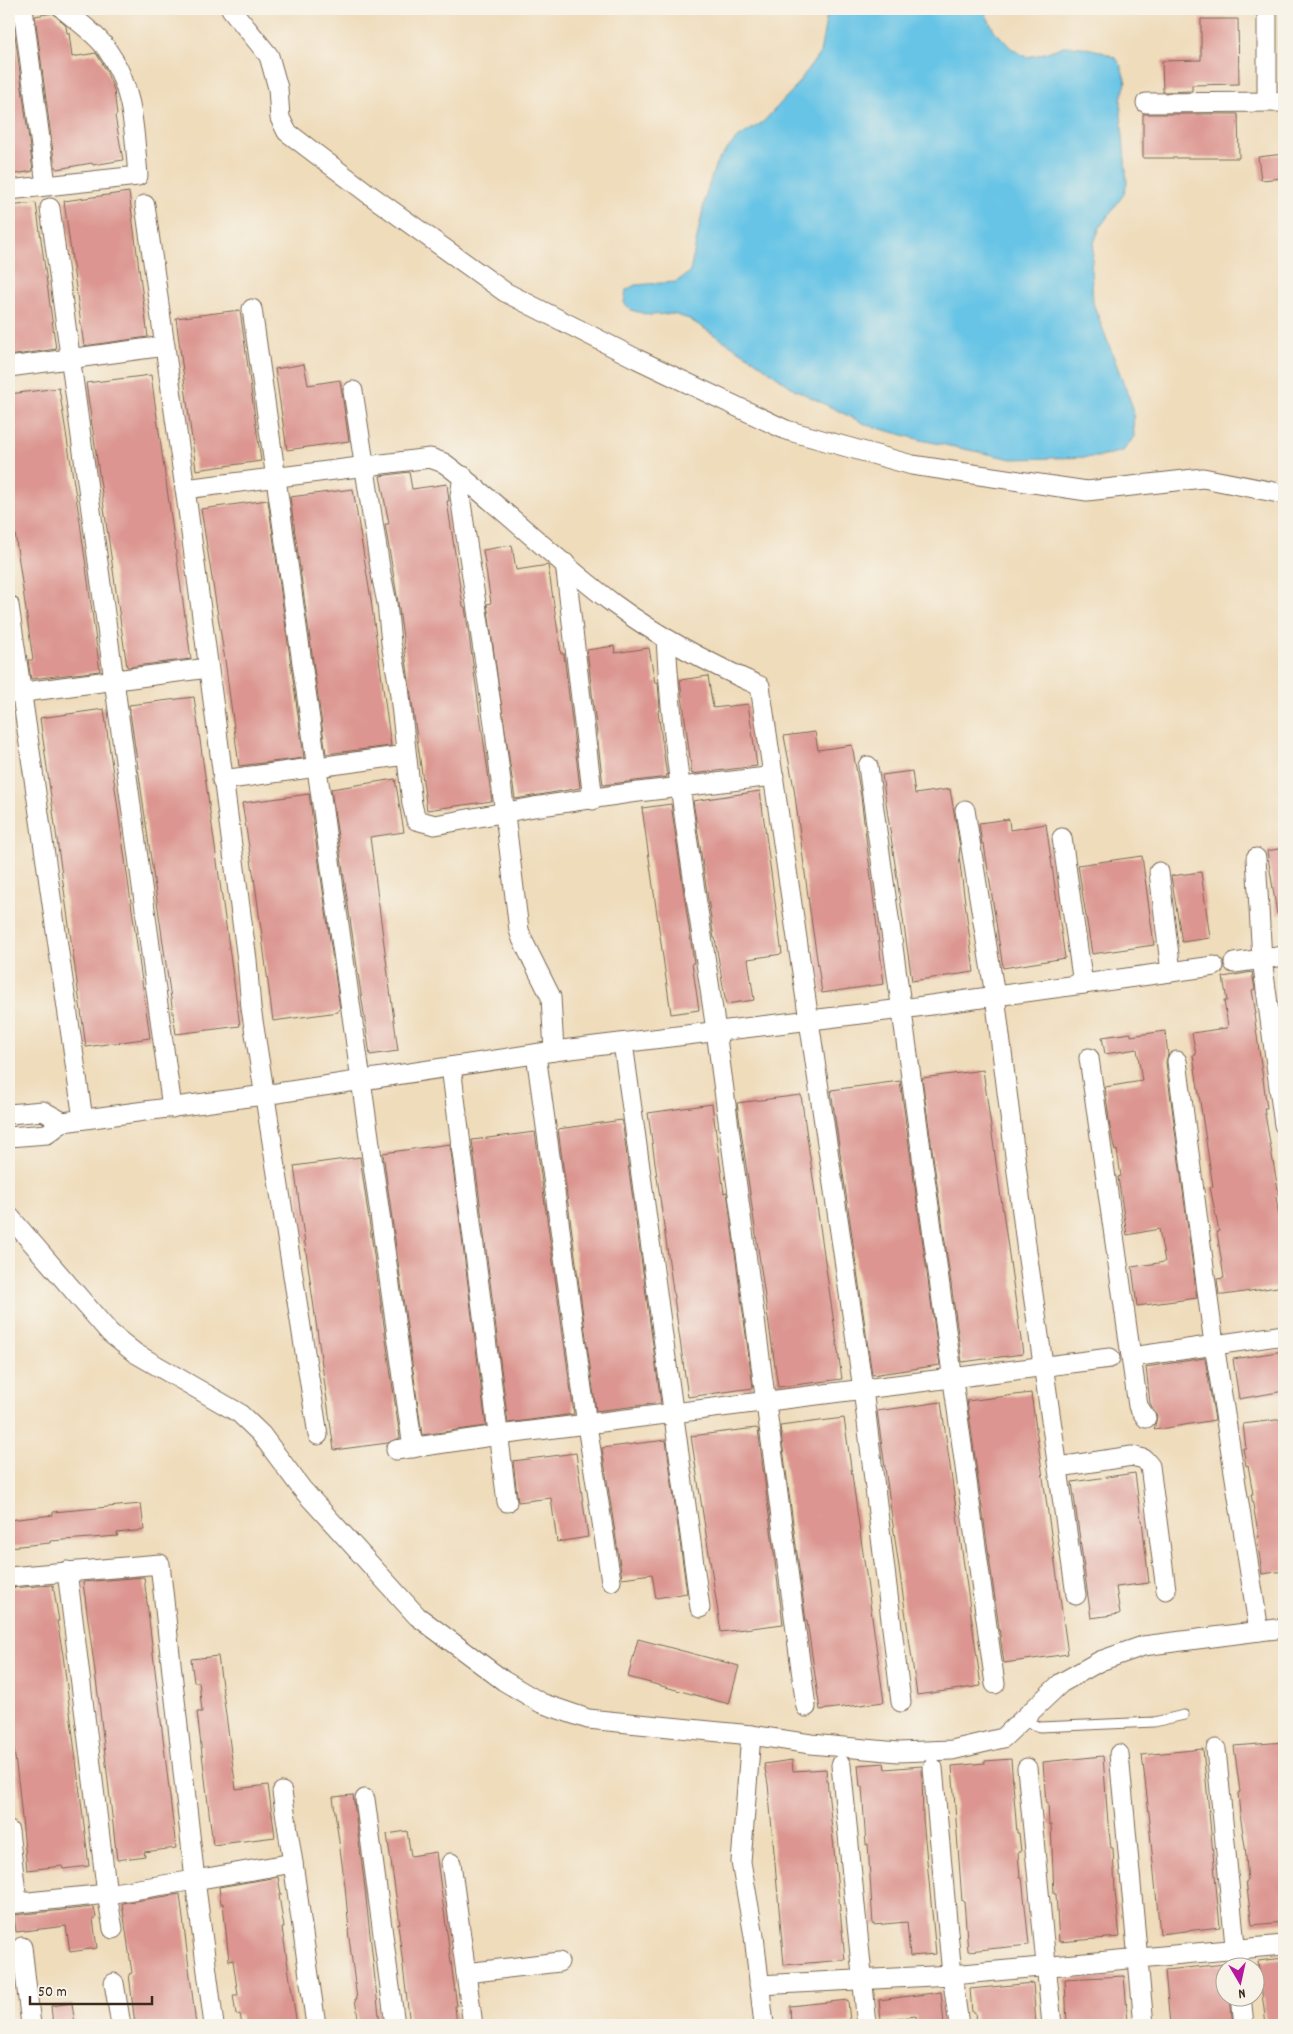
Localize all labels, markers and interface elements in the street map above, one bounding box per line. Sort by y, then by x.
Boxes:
north arrow [1216,1956,1266,2006]
scale bar [30,1974,152,2006]
text: 50 m [38,1982,67,2004]
text: N [1237,1982,1247,2003]

